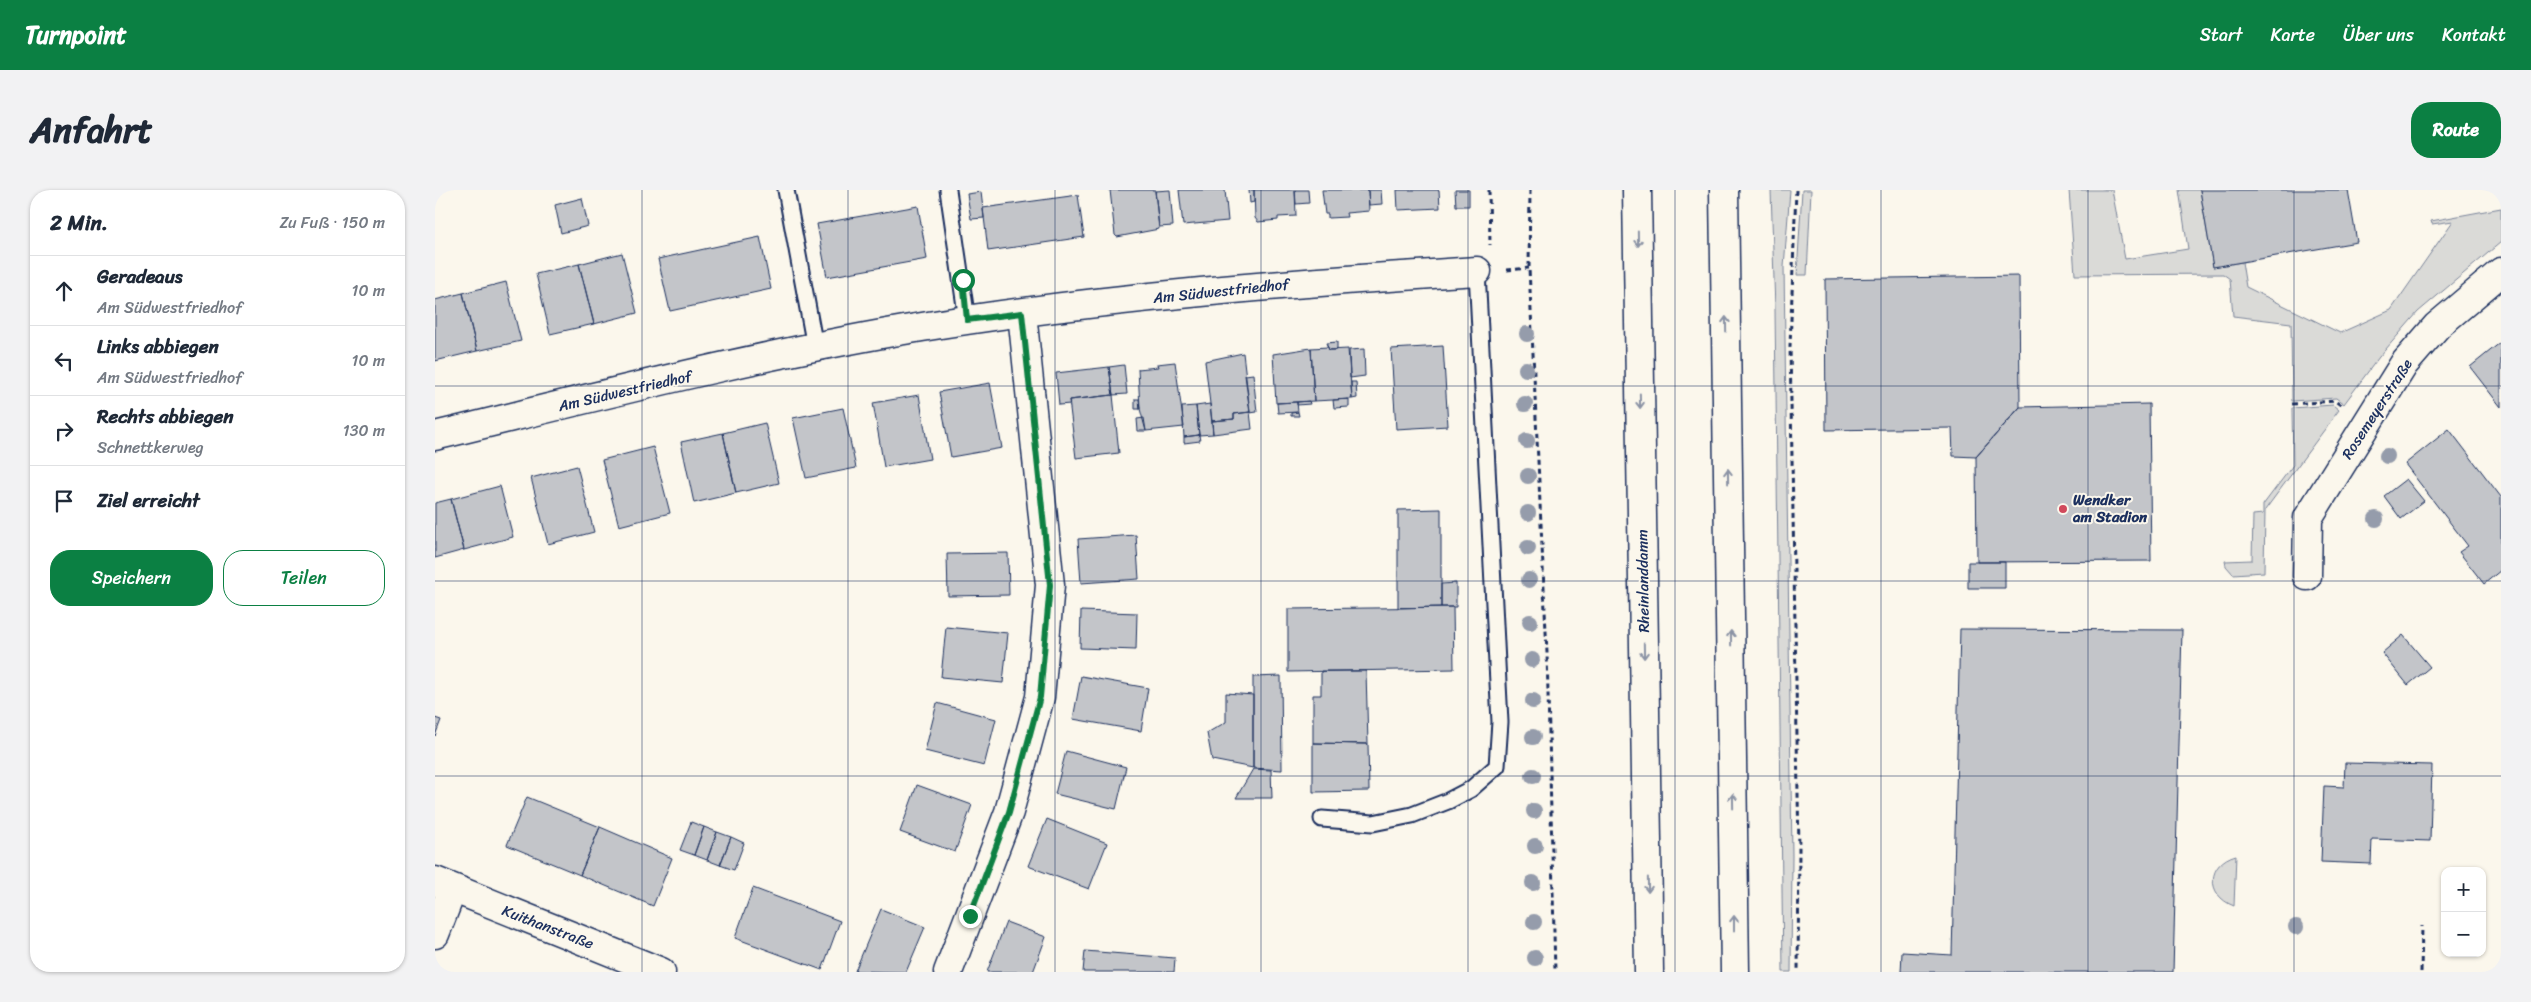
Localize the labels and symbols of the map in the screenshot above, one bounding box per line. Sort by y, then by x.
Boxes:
one-way arrow [1633,230,1643,246]
route start [952,269,975,292]
street label: Am Südwestfriedhof [1151,271,1292,311]
one-way arrow [1721,316,1731,332]
street label: Rosemeyerstraße [2335,353,2419,465]
street label: Am Südwestfriedhof [555,362,697,419]
one-way arrow [1635,392,1645,409]
one-way arrow [1723,468,1733,484]
place label: Wendker am Stadion [2072,487,2148,530]
marker: Wendker am Stadion [2057,503,2069,515]
street label: Rheinlanddamm [1629,529,1657,633]
one-way arrow [1726,630,1736,646]
one-way arrow [1639,642,1649,659]
one-way arrow [1728,793,1738,809]
one-way arrow [1643,877,1652,893]
street label: Kuithanstraße [498,898,598,957]
route end [959,905,982,928]
one-way arrow [1729,916,1739,932]

